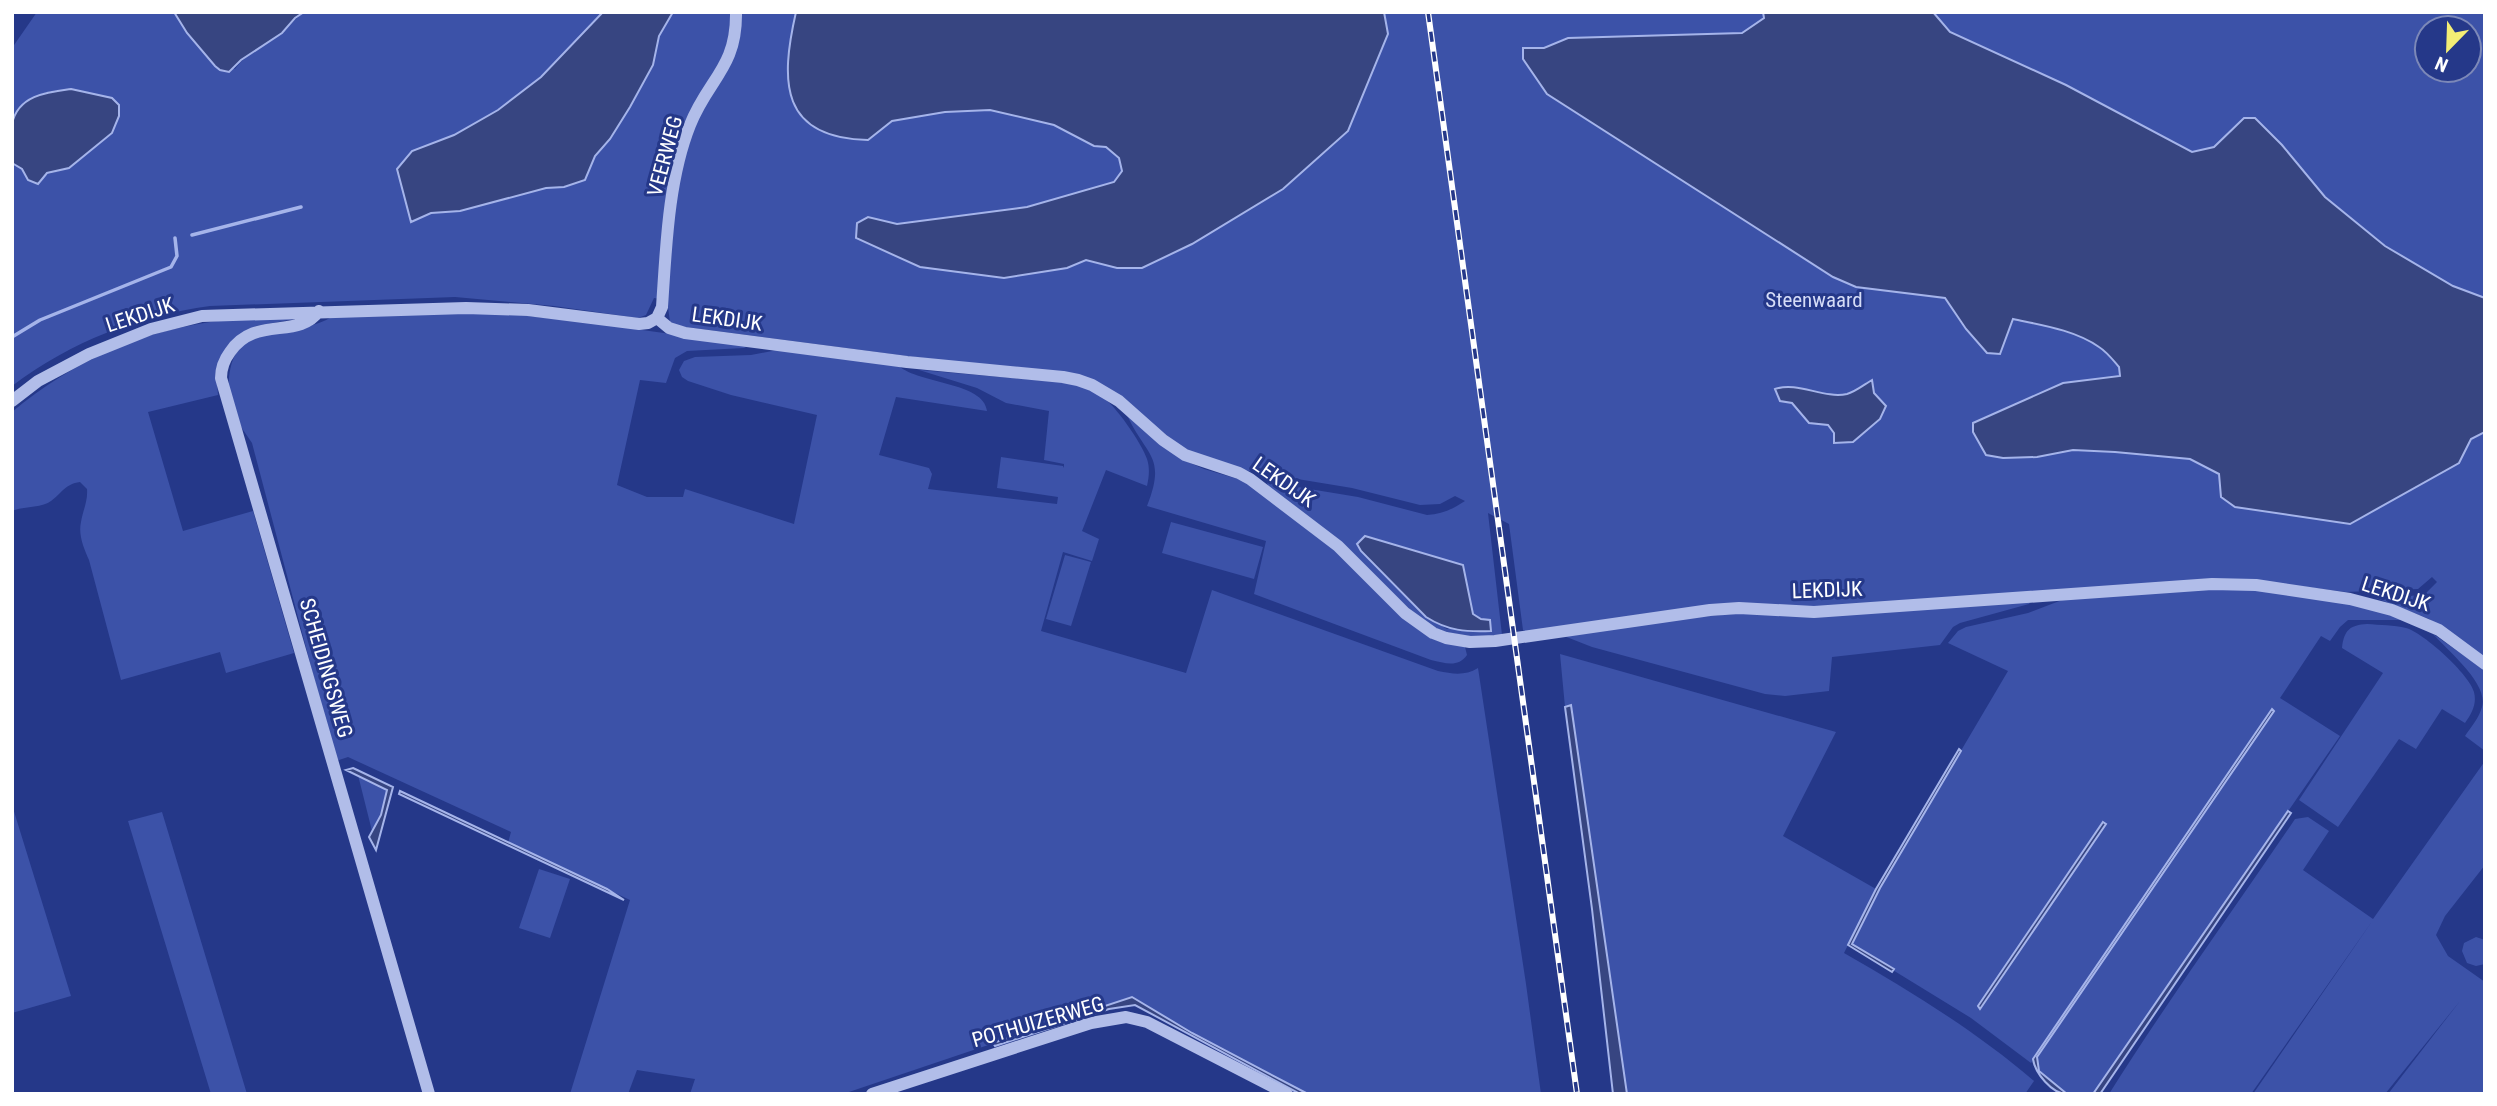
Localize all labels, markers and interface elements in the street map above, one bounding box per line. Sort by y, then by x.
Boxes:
north arrow [2413,14,2483,84]
text: N [2432,51,2451,77]
street label: VEERWEG [643,113,687,199]
park label: Steenwaard [1765,288,1863,312]
street label: LEKDIJK [103,292,178,337]
street label: LEKDIJK [690,302,764,336]
street label: LEKDIJK [1248,452,1320,512]
street label: LEKDIJK [2359,572,2434,617]
street label: LEKDIJK [1791,577,1863,603]
street label: SCHEIDINGSWEG [295,596,357,740]
street label: POTHUIZERWEG [969,992,1107,1052]

